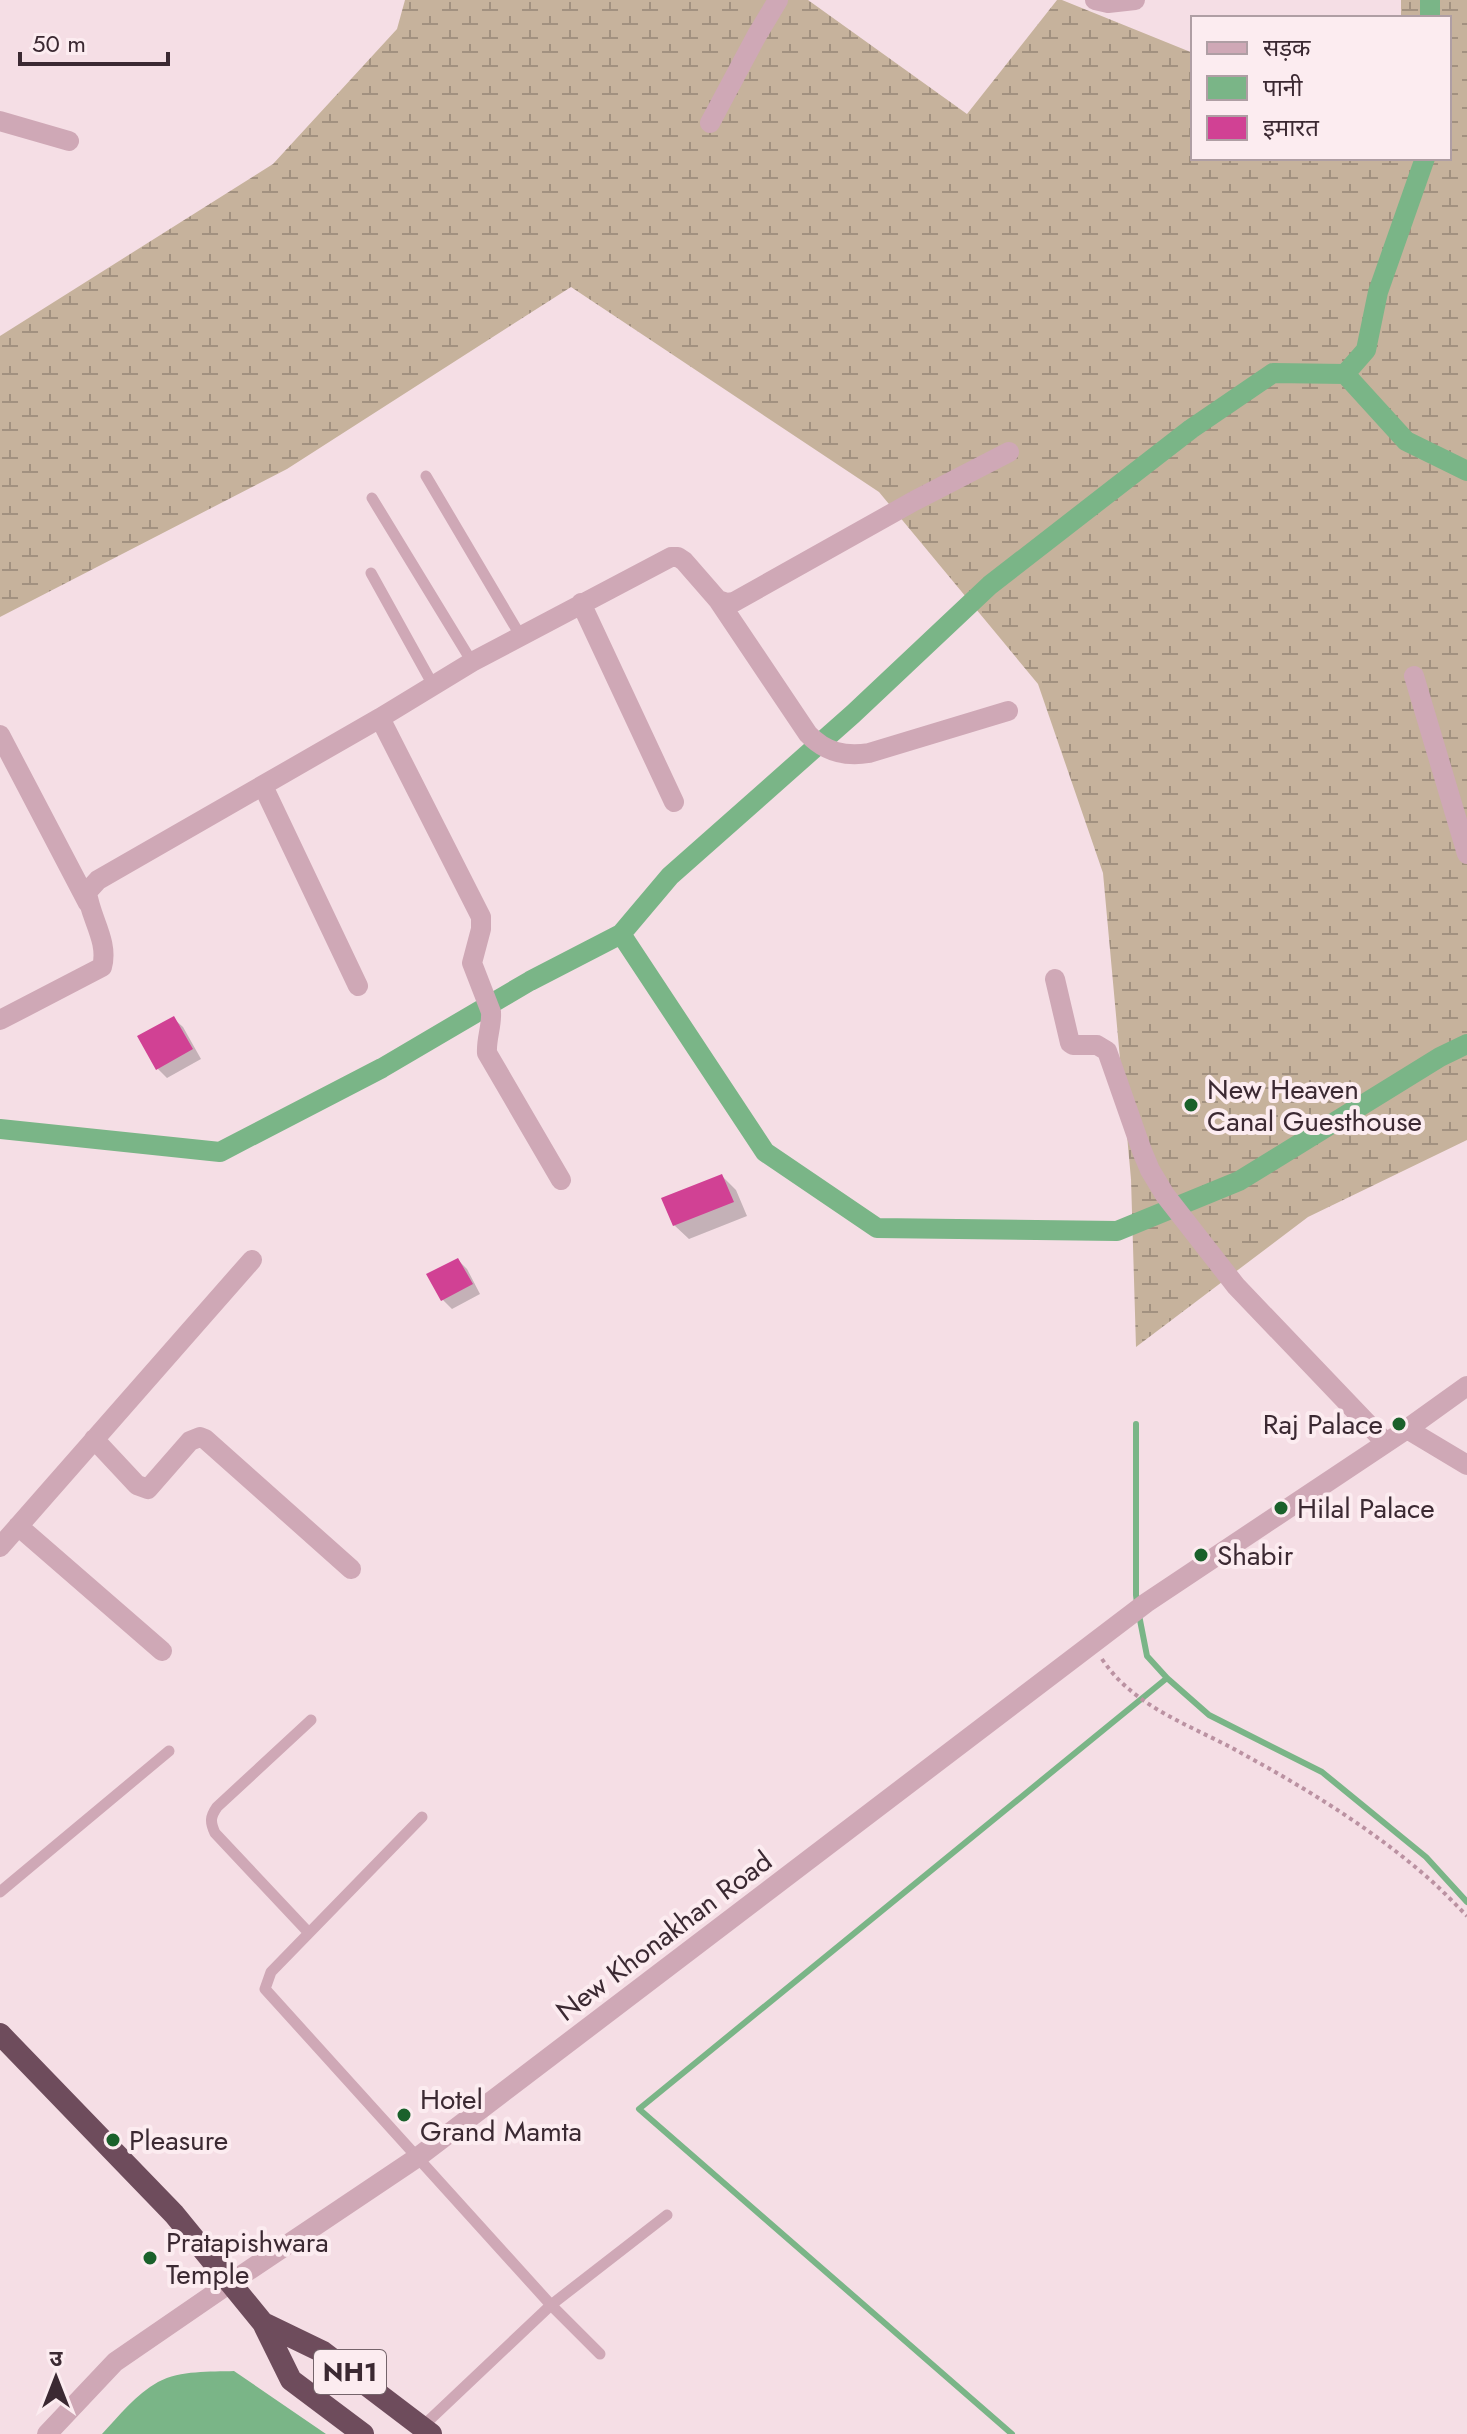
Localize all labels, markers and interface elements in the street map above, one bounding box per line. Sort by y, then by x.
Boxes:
scale bar [20,16,168,66]
legend [1191,16,1451,160]
text: 50 m [32,26,86,61]
text: सड़क [1263,30,1311,65]
text: पानी [1263,70,1303,105]
text: इमारत [1263,110,1320,145]
place label: New Heaven Canal Guesthouse [1207,1069,1422,1142]
marker: New Heaven Canal Guesthouse [1182,1096,1200,1114]
place label: Raj Palace [1263,1404,1383,1445]
marker: Raj Palace [1390,1415,1408,1433]
place label: Hilal Palace [1297,1488,1435,1529]
marker: Hilal Palace [1272,1499,1290,1517]
place label: Shabir [1217,1535,1294,1576]
marker: Shabir [1192,1546,1210,1564]
street label: New Khonakhan Road [547,1841,781,2031]
place label: Hotel Grand Mamta [420,2079,582,2152]
marker: Hotel Grand Mamta [395,2106,413,2124]
place label: Pleasure [129,2120,228,2161]
marker: Pleasure [104,2131,122,2149]
place label: Pratapishwara Temple [166,2222,329,2295]
marker: Pratapishwara Temple [141,2249,159,2267]
north arrow [16,2338,96,2418]
text: उ [50,2342,64,2374]
road number: NH1 [314,2350,386,2394]

